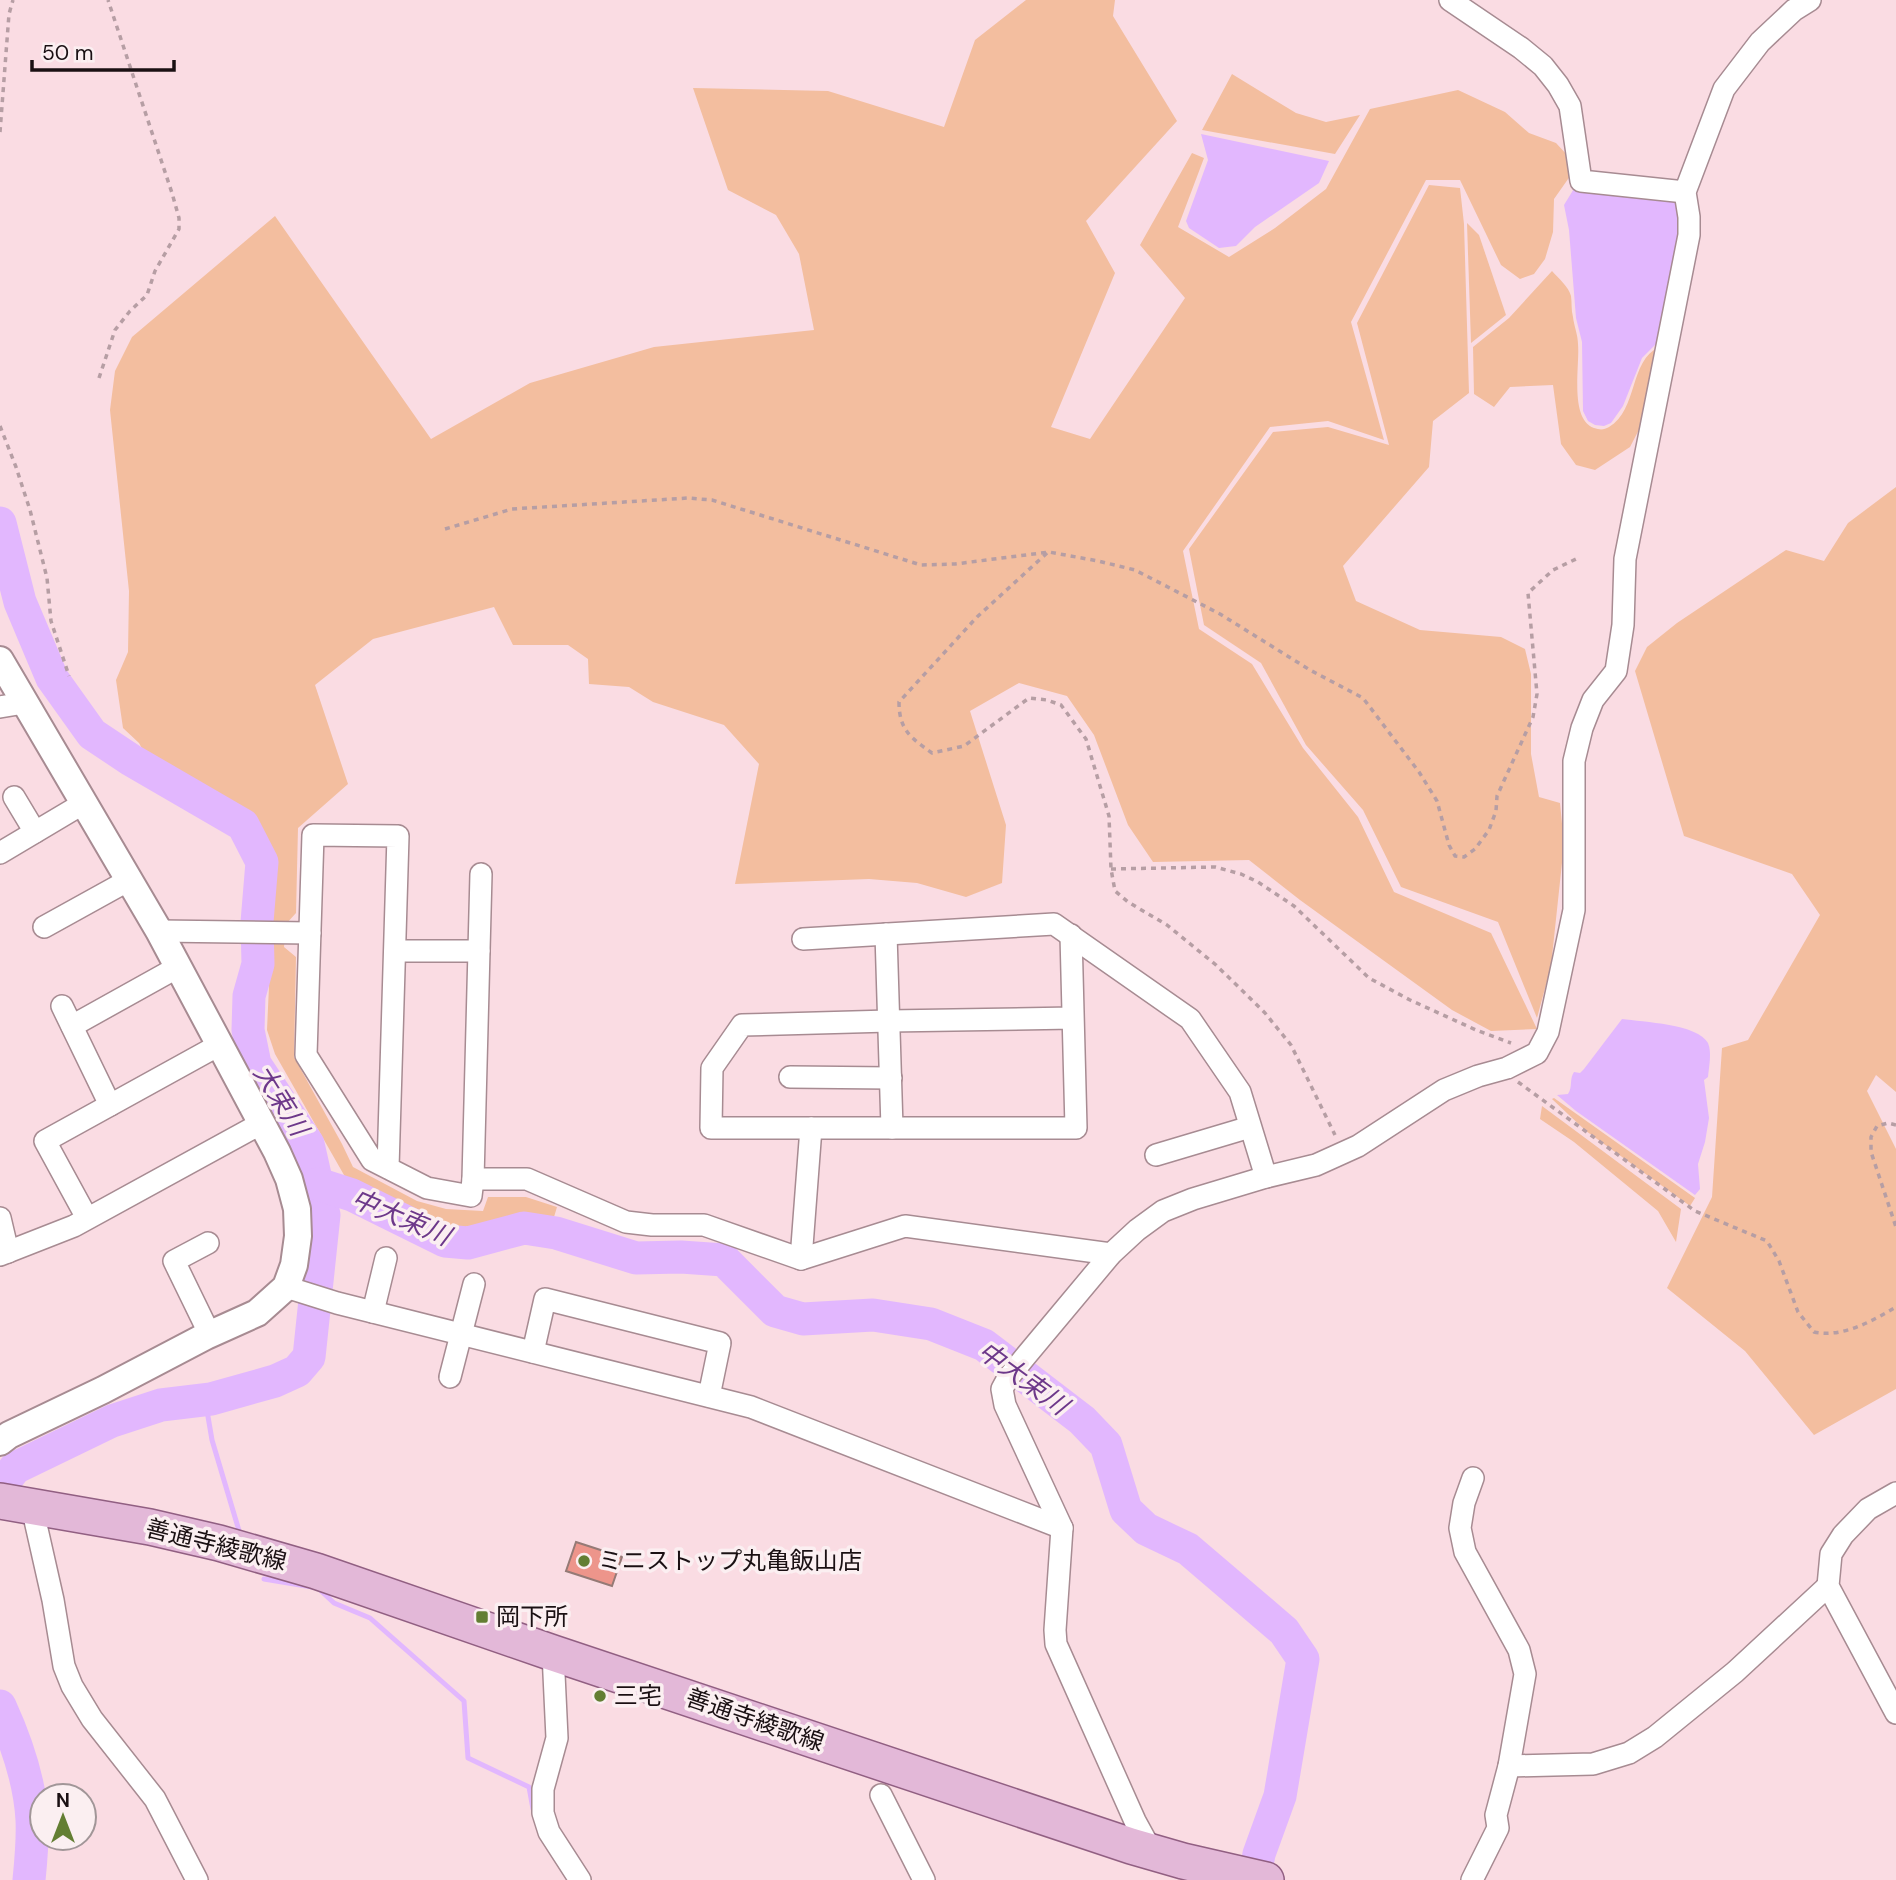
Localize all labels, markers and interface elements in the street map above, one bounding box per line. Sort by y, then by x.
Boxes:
scale bar [32,28,173,72]
text: 50 m [42,39,93,67]
water label: 大束川 [246,1058,318,1145]
water label: 中大束川 [346,1181,458,1254]
water label: 中大束川 [971,1334,1077,1424]
street label: 善通寺綾歌線 [143,1512,290,1577]
place label: ミニストップ丸亀飯山店 [598,1545,862,1576]
marker: ミニストップ丸亀飯山店 [576,1553,592,1569]
place label: 岡下所 [496,1601,568,1632]
marker: 岡下所 [474,1609,490,1625]
place label: 三宅 [614,1680,662,1711]
street label: 善通寺綾歌線 [682,1681,828,1758]
marker: 三宅 [592,1688,608,1704]
north arrow [28,1782,98,1852]
text: N [56,1788,70,1813]

